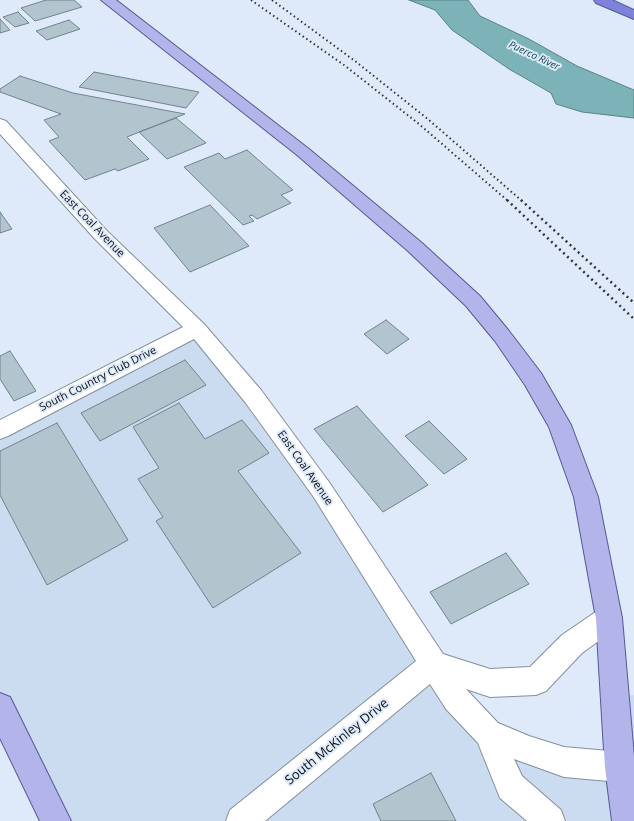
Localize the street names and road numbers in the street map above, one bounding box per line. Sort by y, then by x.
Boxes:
street label: East Coal Avenue [57,188,127,260]
street label: South Country Club Drive [37,344,159,414]
street label: East Coal Avenue [274,428,336,508]
street label: South McKinley Drive [282,696,392,788]

